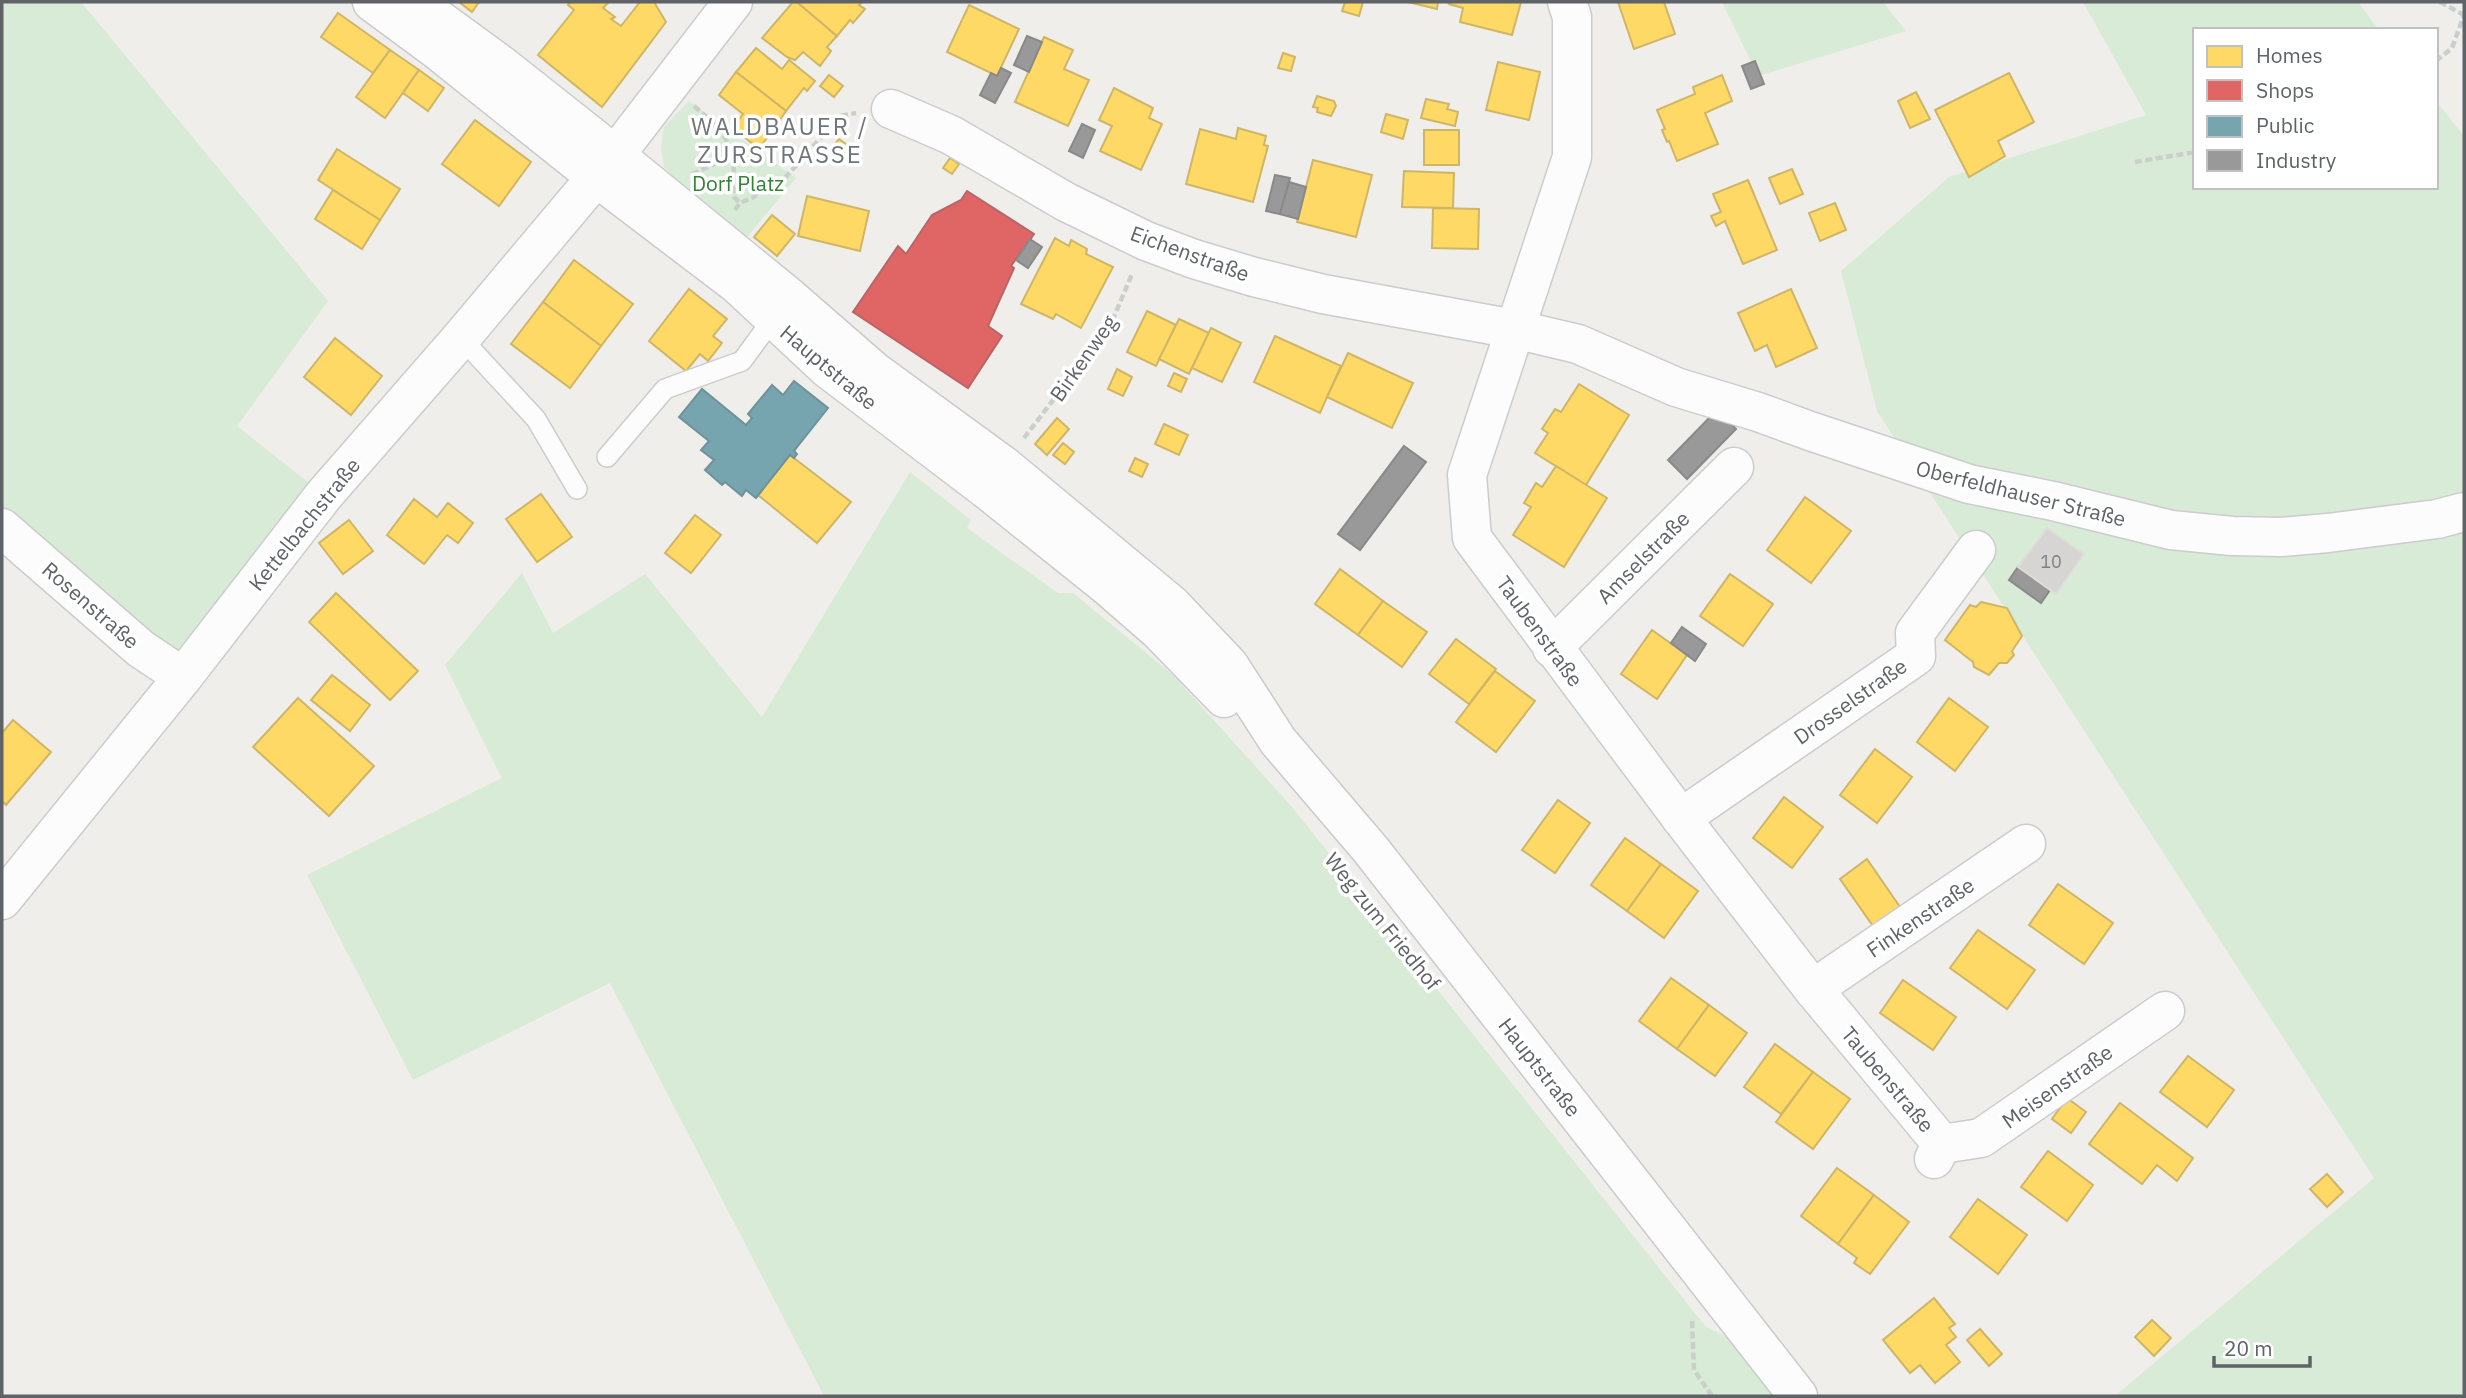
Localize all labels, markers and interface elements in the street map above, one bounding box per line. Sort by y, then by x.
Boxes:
legend [2193,28,2438,189]
text: Homes [2256,41,2323,69]
text: Shops [2256,76,2314,104]
district label: WALDBAUER / ZURSTRASSE [691,110,869,170]
text: Public [2256,111,2314,139]
text: Industry [2256,146,2337,174]
park label: Dorf Platz [692,169,784,197]
street label: Eichenstraße [1127,219,1253,287]
street label: Birkenweg [1043,309,1123,407]
street label: Hauptstraße [775,318,883,416]
street label: Kettelbachstraße [242,452,366,596]
street label: Oberfeldhauser Straße [1913,453,2129,533]
street label: Amselstraße [1590,504,1696,610]
house number: 10 [2040,550,2062,573]
street label: Rosenstraße [37,555,145,655]
street label: Taubenstraße [1490,570,1590,692]
street label: Drosselstraße [1788,652,1912,750]
street label: Weg zum Friedhof [1319,846,1447,996]
street label: Finkenstraße [1861,871,1979,963]
street label: Hauptstraße [1492,1012,1588,1122]
street label: Taubenstraße [1835,1020,1941,1138]
street label: Meisenstraße [1996,1038,2118,1134]
scale bar [2214,1324,2310,1368]
text: 20 m [2224,1334,2273,1362]

